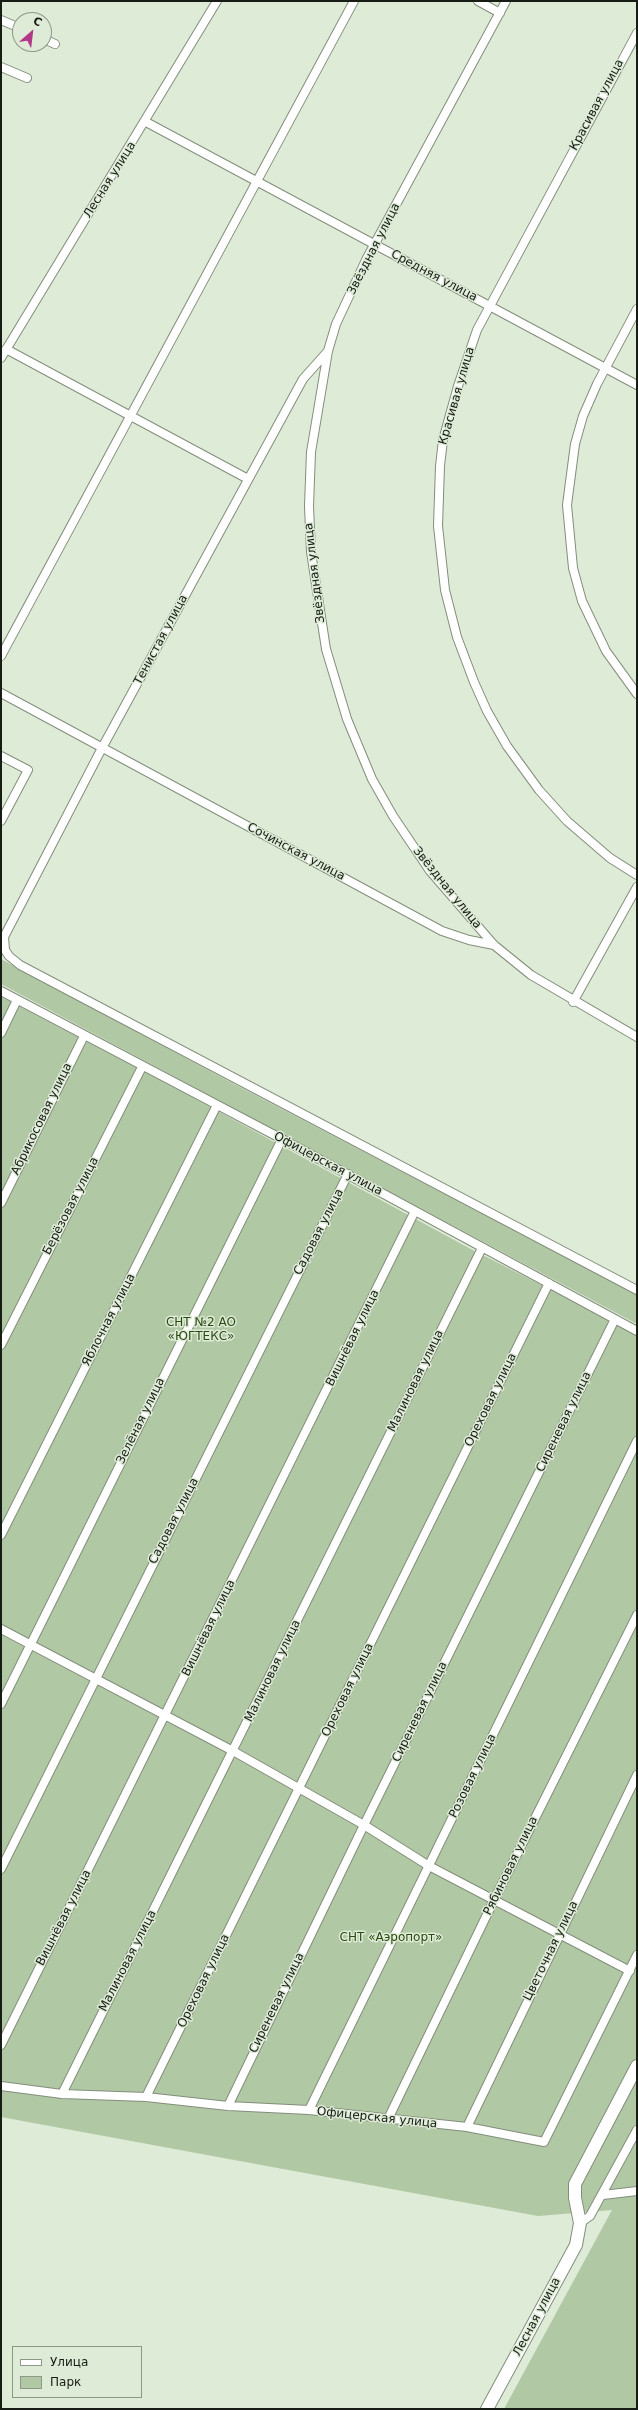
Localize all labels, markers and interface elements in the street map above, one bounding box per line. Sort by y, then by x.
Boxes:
north arrow [12,12,52,52]
text: С [31,14,44,29]
street label: Красивая улица [567,57,627,153]
street label: Лесная улица [81,139,139,221]
street label: Звёздная улица [345,201,403,297]
street label: Средняя улица [388,247,480,305]
street label: Красивая улица [436,345,478,447]
street label: Звёздная улица [302,522,328,624]
street label: Тенистая улица [131,592,191,688]
street label: Сочинская улица [245,820,347,884]
street label: Звёздная улица [410,844,484,932]
street label: Абрикосовая улица [9,1061,75,1177]
street label: Офицерская улица [271,1129,385,1199]
street label: Берёзовая улица [40,1155,102,1257]
street label: Садовая улица [291,1186,347,1278]
street label: Яблочная улица [79,1271,139,1369]
street label: Вишнёвая улица [323,1287,383,1389]
park label: СНТ №2 АО «ЮГТЕКС» [166,1316,236,1344]
street label: Малиновая улица [385,1328,447,1434]
street label: Ореховая улица [462,1351,520,1449]
street label: Сиреневая улица [533,1369,595,1475]
street label: Зелёная улица [114,1375,168,1467]
street label: Садовая улица [146,1475,202,1567]
street label: Вишнёвая улица [179,1577,239,1679]
street label: Малиновая улица [242,1618,304,1724]
street label: Ореховая улица [319,1641,377,1739]
street label: Сиреневая улица [389,1659,451,1765]
street label: Розовая улица [446,1732,500,1820]
street label: Рябиновая улица [481,1814,541,1918]
street label: Вишнёвая улица [34,1868,94,1968]
street label: Цветочная улица [521,1899,581,2003]
street label: Малиновая улица [96,1908,160,2014]
park label: СНТ «Аэропорт» [340,1931,442,1945]
street label: Ореховая улица [175,1932,233,2030]
street label: Сиреневая улица [246,1950,308,2056]
street label: Офицерская улица [316,2105,438,2131]
street label: Лесная улица [510,2275,564,2359]
legend [12,2346,142,2398]
text: Улица [50,2355,88,2369]
text: Парк [50,2375,81,2389]

